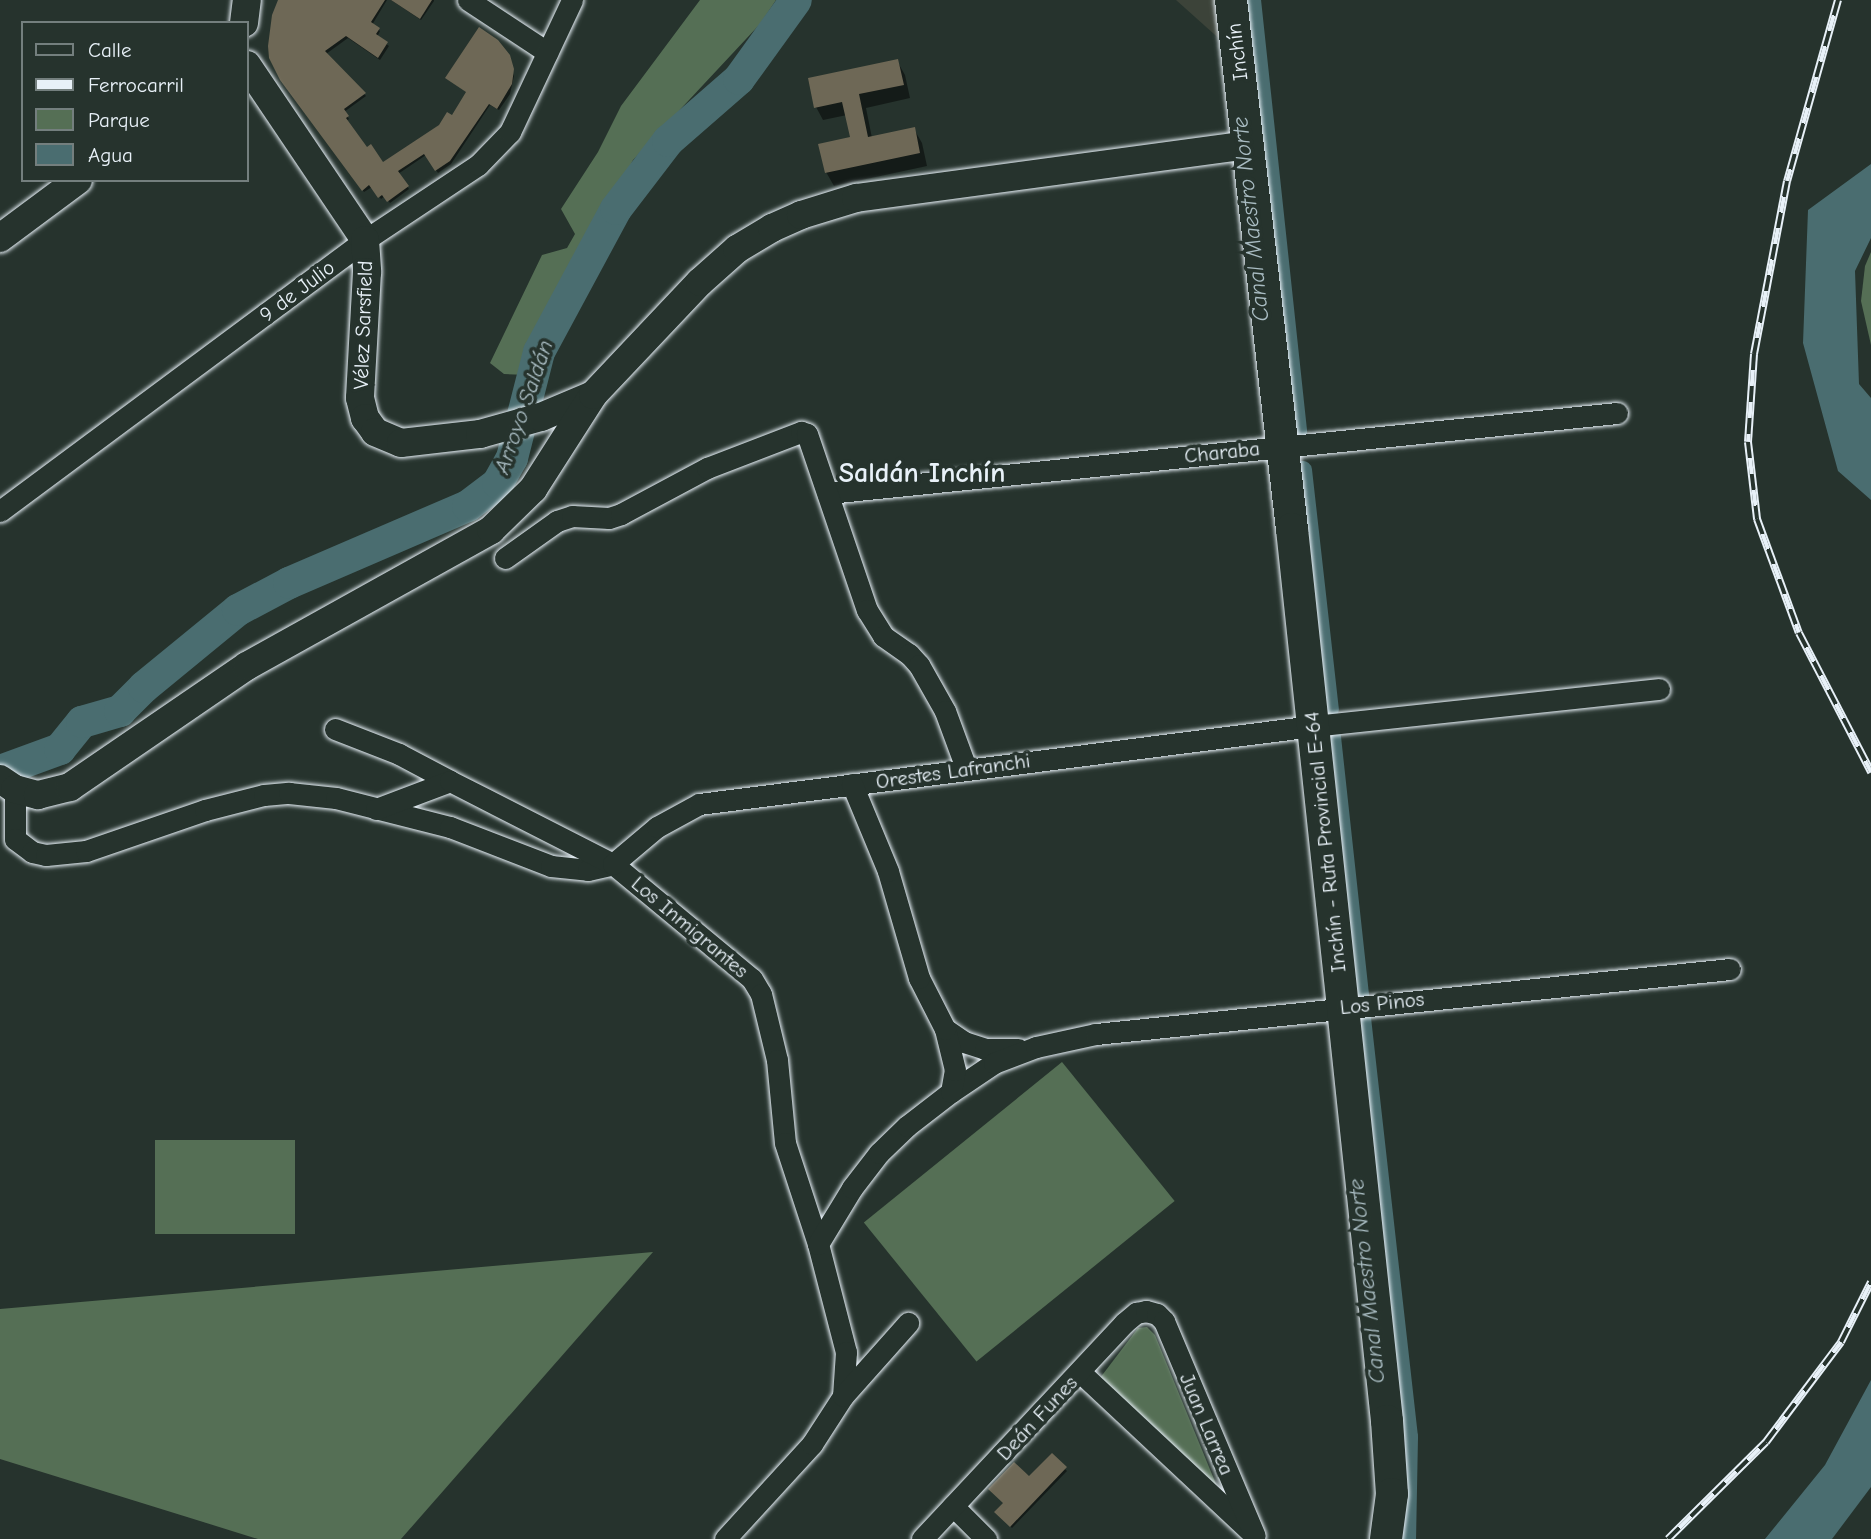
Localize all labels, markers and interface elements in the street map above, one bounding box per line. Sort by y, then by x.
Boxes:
legend [21,21,248,182]
street label: Inchín [1221,22,1253,82]
text: Calle [88,38,131,62]
text: Ferrocarril [88,73,184,97]
text: Parque [88,108,150,132]
water label: Canal Maestro Norte [1227,115,1275,323]
text: Agua [88,143,133,167]
street label: 9 de Julio [254,255,340,327]
street label: Vélez Sarsfield [348,260,378,390]
water label: Arroyo Saldán [488,337,560,477]
street label: Charaba [1183,436,1261,468]
district label: Saldán Inchín [839,456,1005,490]
street label: Inchín - Ruta Provincial E-64 [1299,710,1351,974]
street label: Orestes Lafranchi [874,748,1032,794]
street label: Los Inmigrantes [626,871,754,983]
street label: Los Pinos [1339,986,1425,1020]
water label: Canal Maestro Norte [1343,1177,1391,1385]
street label: Juan Larrea [1174,1369,1240,1479]
street label: Deán Funes [991,1370,1083,1466]

